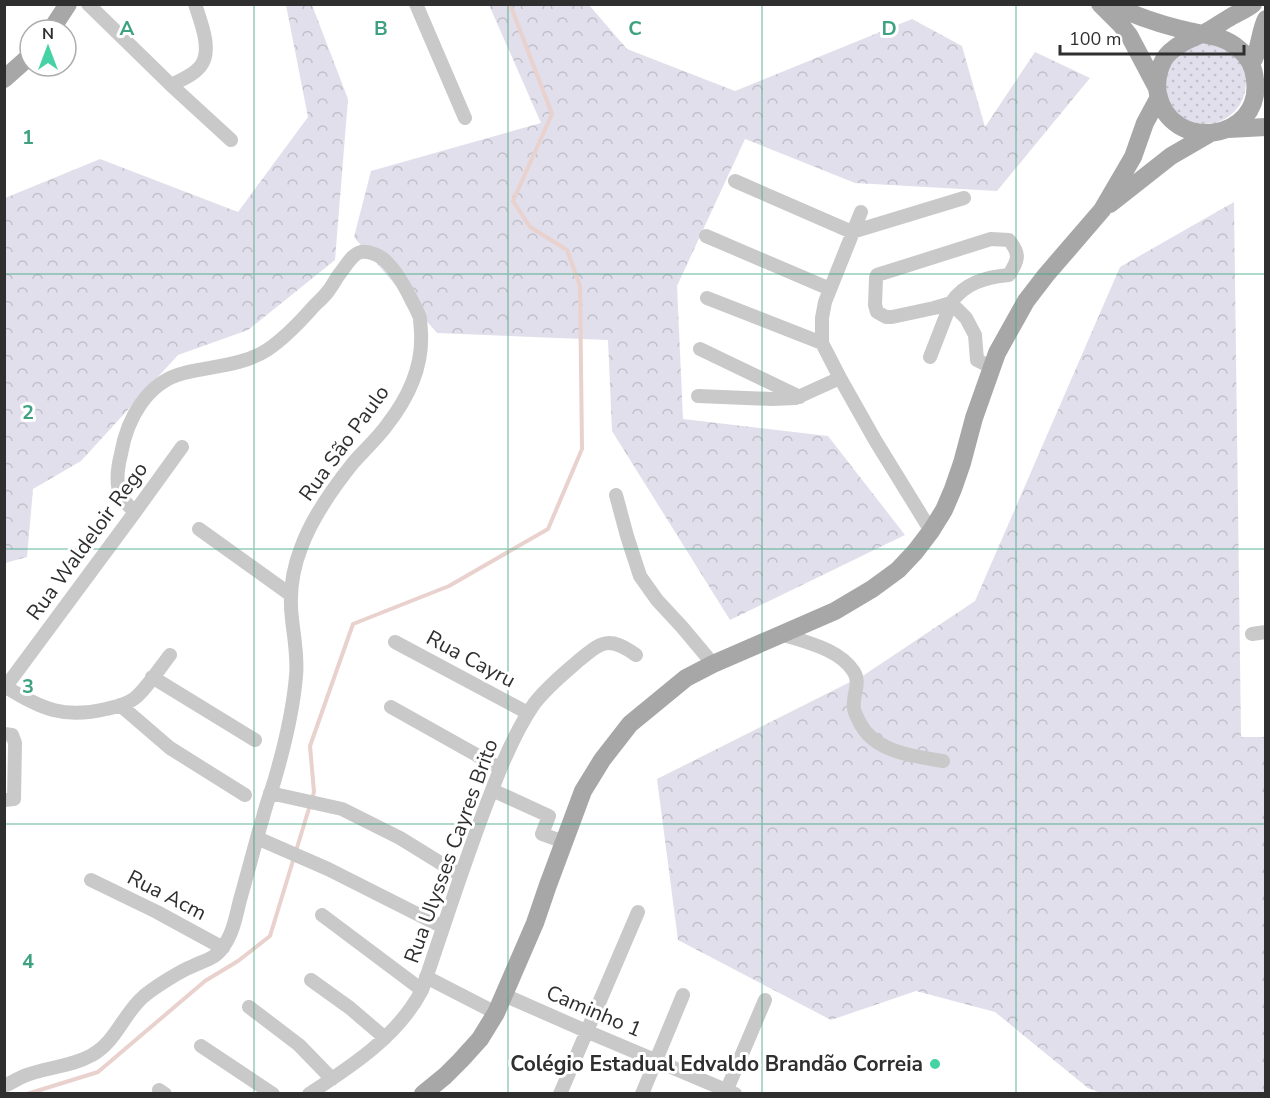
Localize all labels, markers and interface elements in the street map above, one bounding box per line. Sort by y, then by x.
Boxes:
text: A [120,15,135,42]
text: B [374,15,388,42]
text: C [628,15,642,42]
text: D [881,15,897,42]
north arrow [18,18,78,78]
scale bar [1060,18,1244,56]
text: N [42,23,54,45]
text: 100 m [1069,27,1121,51]
text: 1 [22,124,34,151]
street label: Rua São Paulo [292,379,396,507]
text: 2 [22,399,34,426]
street label: Rua Waldeloir Rego [20,456,154,626]
street label: Rua Cayru [421,624,521,694]
text: 3 [22,673,34,700]
street label: Rua Ulysses Cayres Brito [397,735,505,967]
street label: Rua Acm [123,863,211,927]
text: 4 [22,948,34,975]
street label: Caminho 1 [542,978,646,1044]
place label: Colégio Estadual Edvaldo Brandão Correia [510,1050,923,1078]
marker: Colégio Estadual Edvaldo Brandão Correia [928,1057,942,1071]

